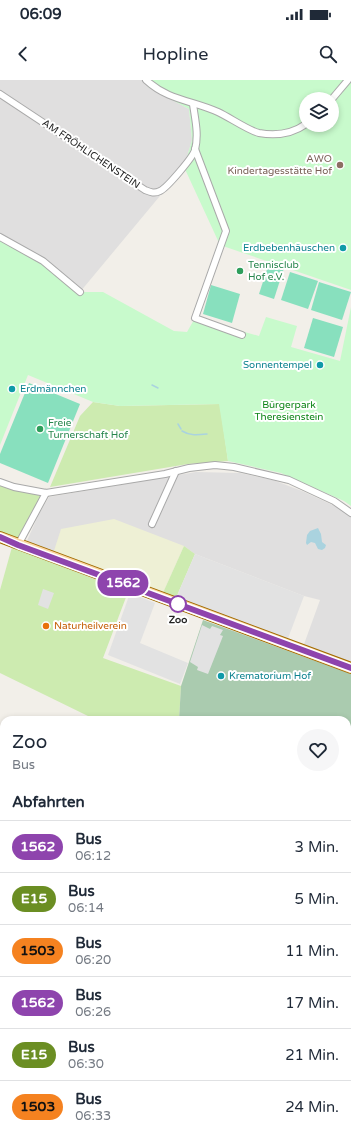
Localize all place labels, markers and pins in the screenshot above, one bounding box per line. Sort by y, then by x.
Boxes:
place label: AWO Kindertagesstätte Hof [228,153,332,177]
marker: AWO Kindertagesstätte Hof [335,160,345,170]
place label: Erdbebenhäuschen [243,242,335,254]
marker: Erdbebenhäuschen [338,243,348,253]
place label: Tennisclub Hof e.V. [248,259,299,283]
marker: Tennisclub Hof e.V. [235,266,245,276]
place label: Sonnentempel [243,359,312,371]
marker: Sonnentempel [315,360,325,370]
place label: Erdmännchen [20,383,86,395]
marker: Erdmännchen [7,384,17,394]
place label: Freie Turnerschaft Hof [48,417,128,441]
marker: Freie Turnerschaft Hof [35,424,45,434]
marker: Zoo [169,595,187,613]
place label: Zoo [169,614,187,626]
place label: Naturheilverein [54,620,127,632]
marker: Naturheilverein [41,621,51,631]
place label: Krematorium Hof [229,670,311,682]
marker: Krematorium Hof [216,671,226,681]

